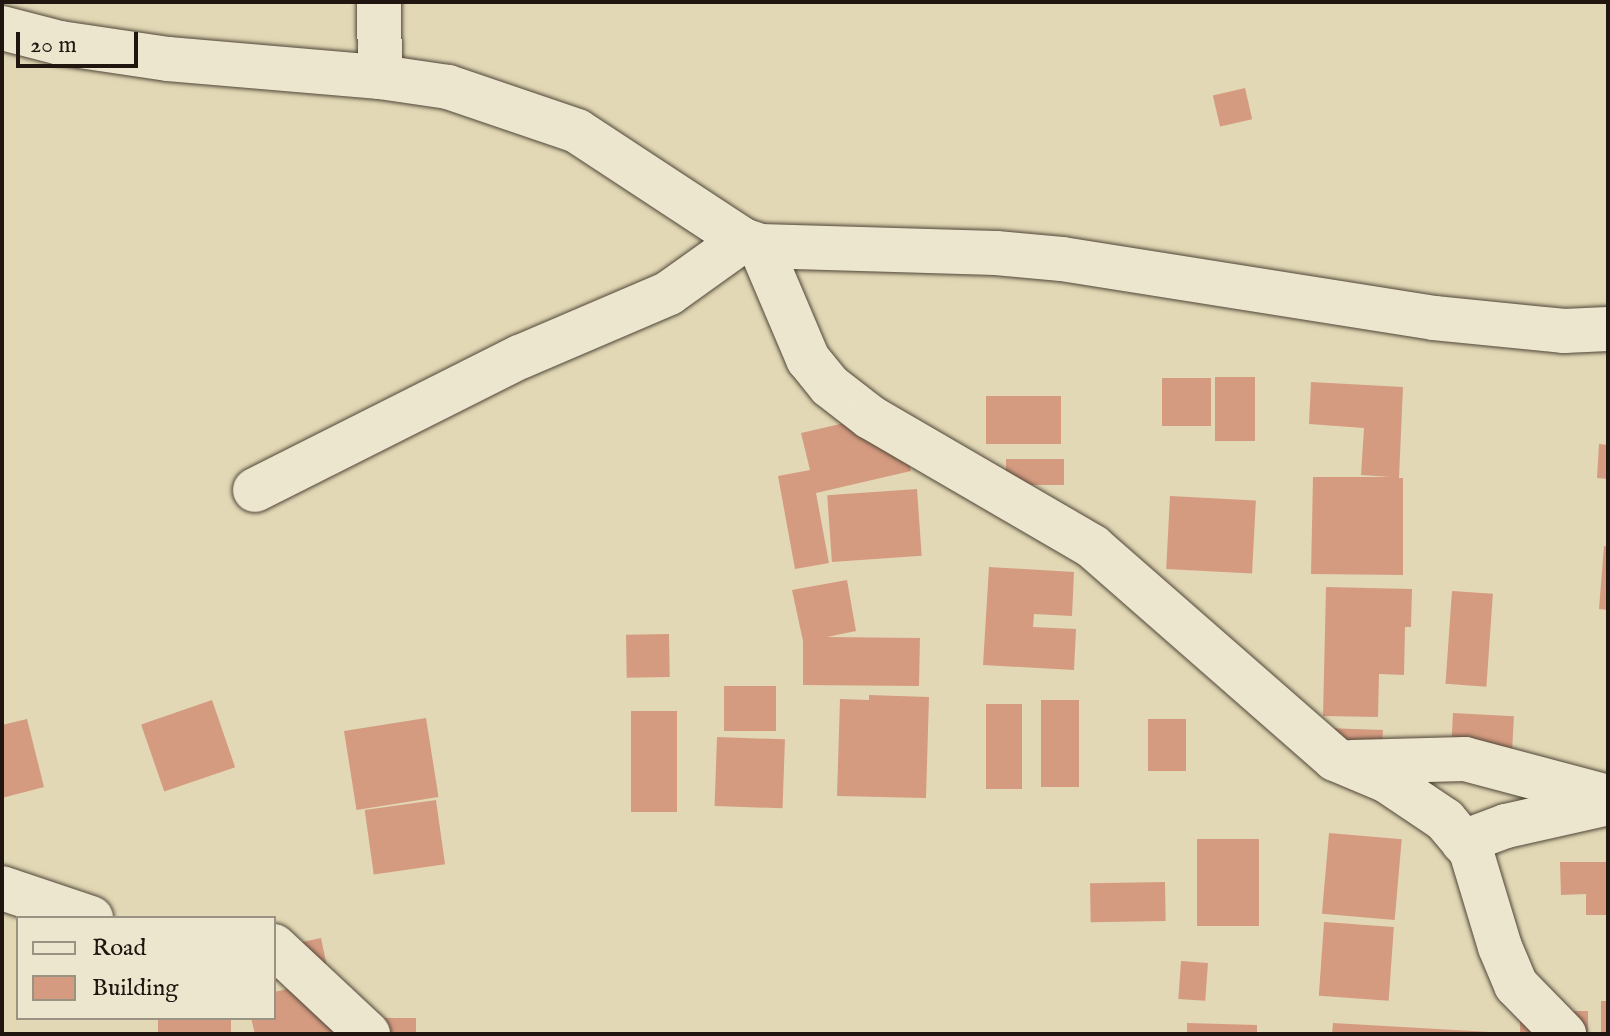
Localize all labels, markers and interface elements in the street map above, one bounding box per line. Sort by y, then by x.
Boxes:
scale bar [20,16,142,66]
text: 20 m [30,30,77,61]
legend [16,916,276,1020]
text: Road [92,933,146,964]
text: Building [92,973,178,1004]

